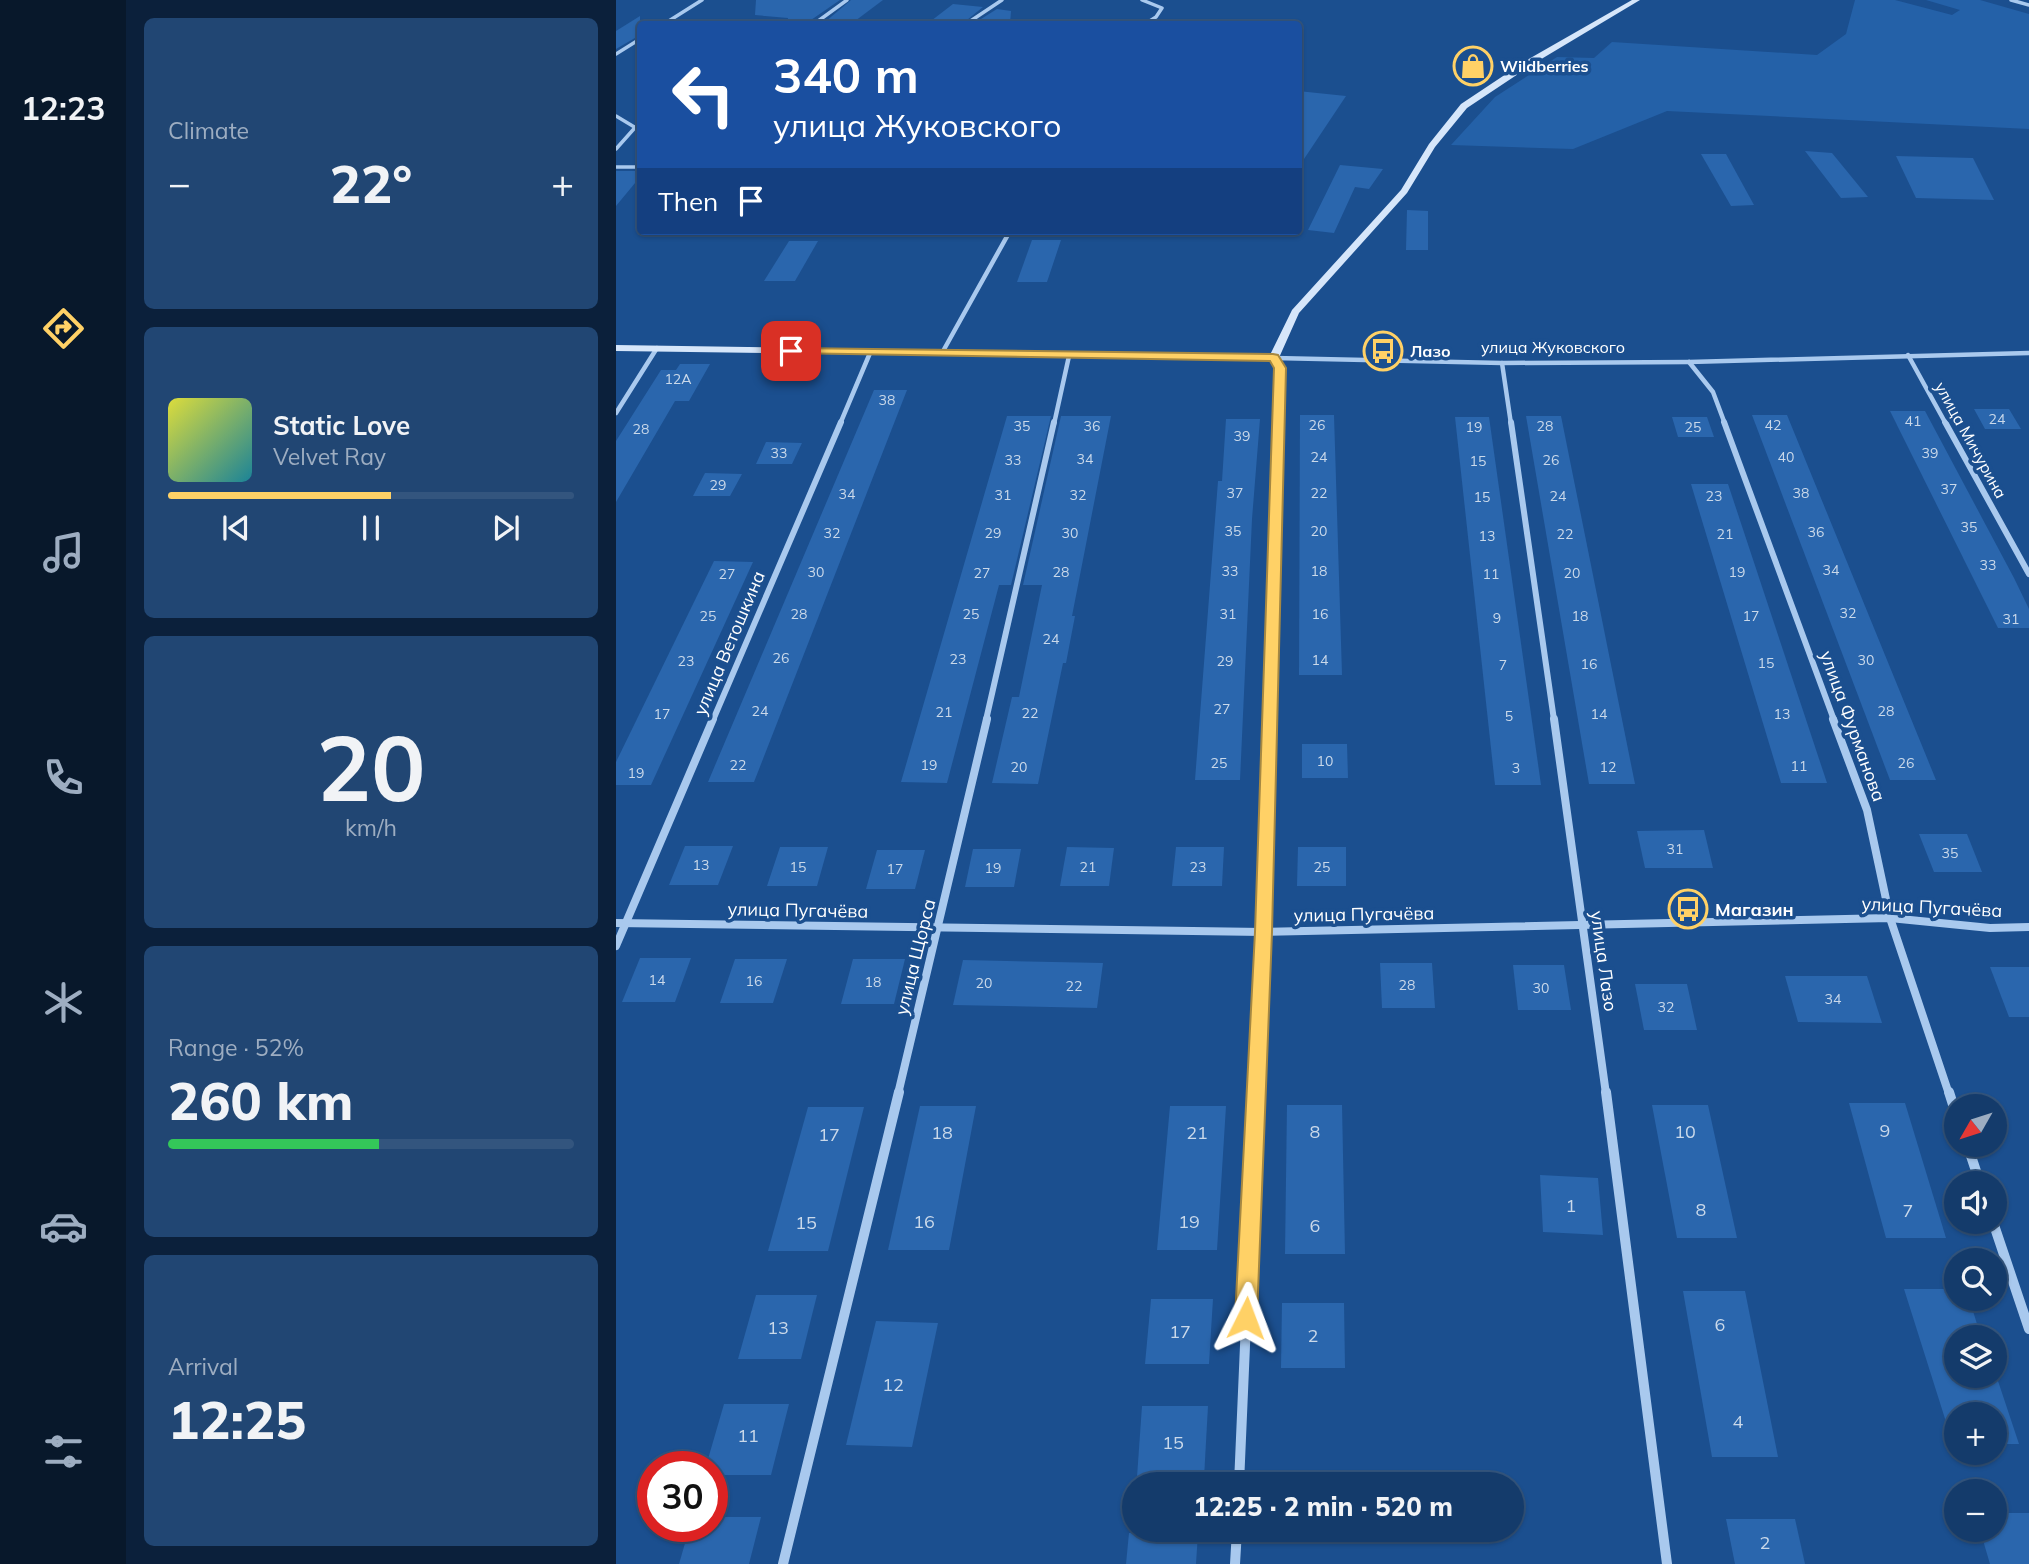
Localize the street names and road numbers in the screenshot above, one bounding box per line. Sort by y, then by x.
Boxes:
street label: улица Жуковского [1481,337,1625,357]
street label: улица Мичурина [1931,378,2011,502]
street label: улица Ветошкина [688,567,770,719]
street label: улица Фурманова [1815,647,1891,805]
street label: улица Пугачёва [1861,892,2003,922]
street label: улица Пугачёва [727,897,869,923]
street label: улица Щорса [889,897,941,1017]
street label: улица Пугачёва [1293,901,1435,927]
street label: улица Лазо [1586,909,1622,1013]

